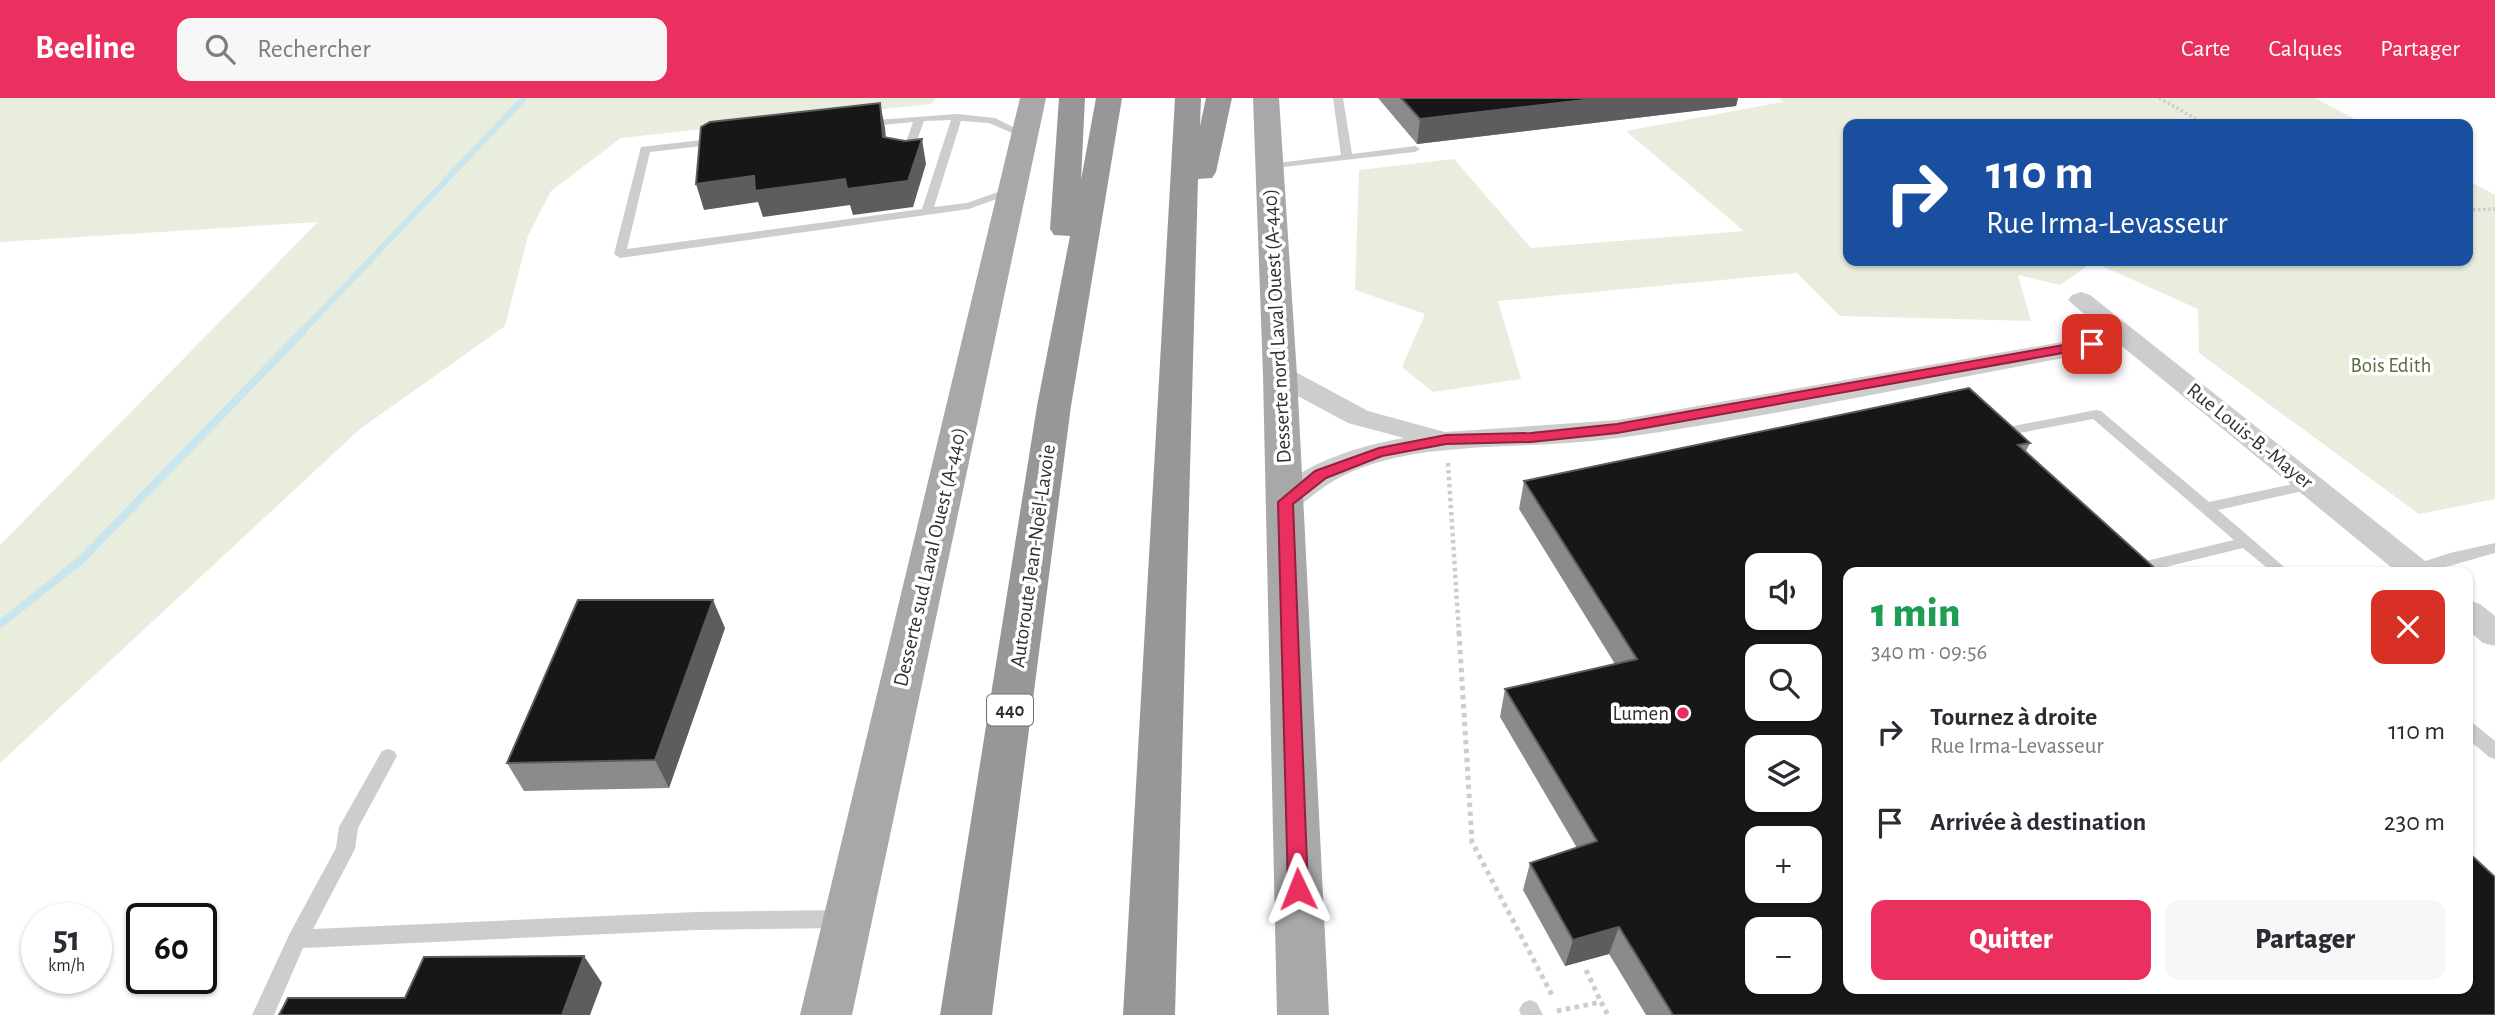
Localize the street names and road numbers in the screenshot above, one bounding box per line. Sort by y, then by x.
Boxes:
street label: Desserte nord Laval Ouest (A-440) [1259,188,1295,464]
street label: Rue Louis-B.-Mayer [2183,379,2317,493]
street label: Desserte sud Laval Ouest (A-440) [890,425,970,689]
street label: Autoroute Jean-Noël-Lavoie [1007,443,1059,669]
road number: 440 [987,694,1033,726]

